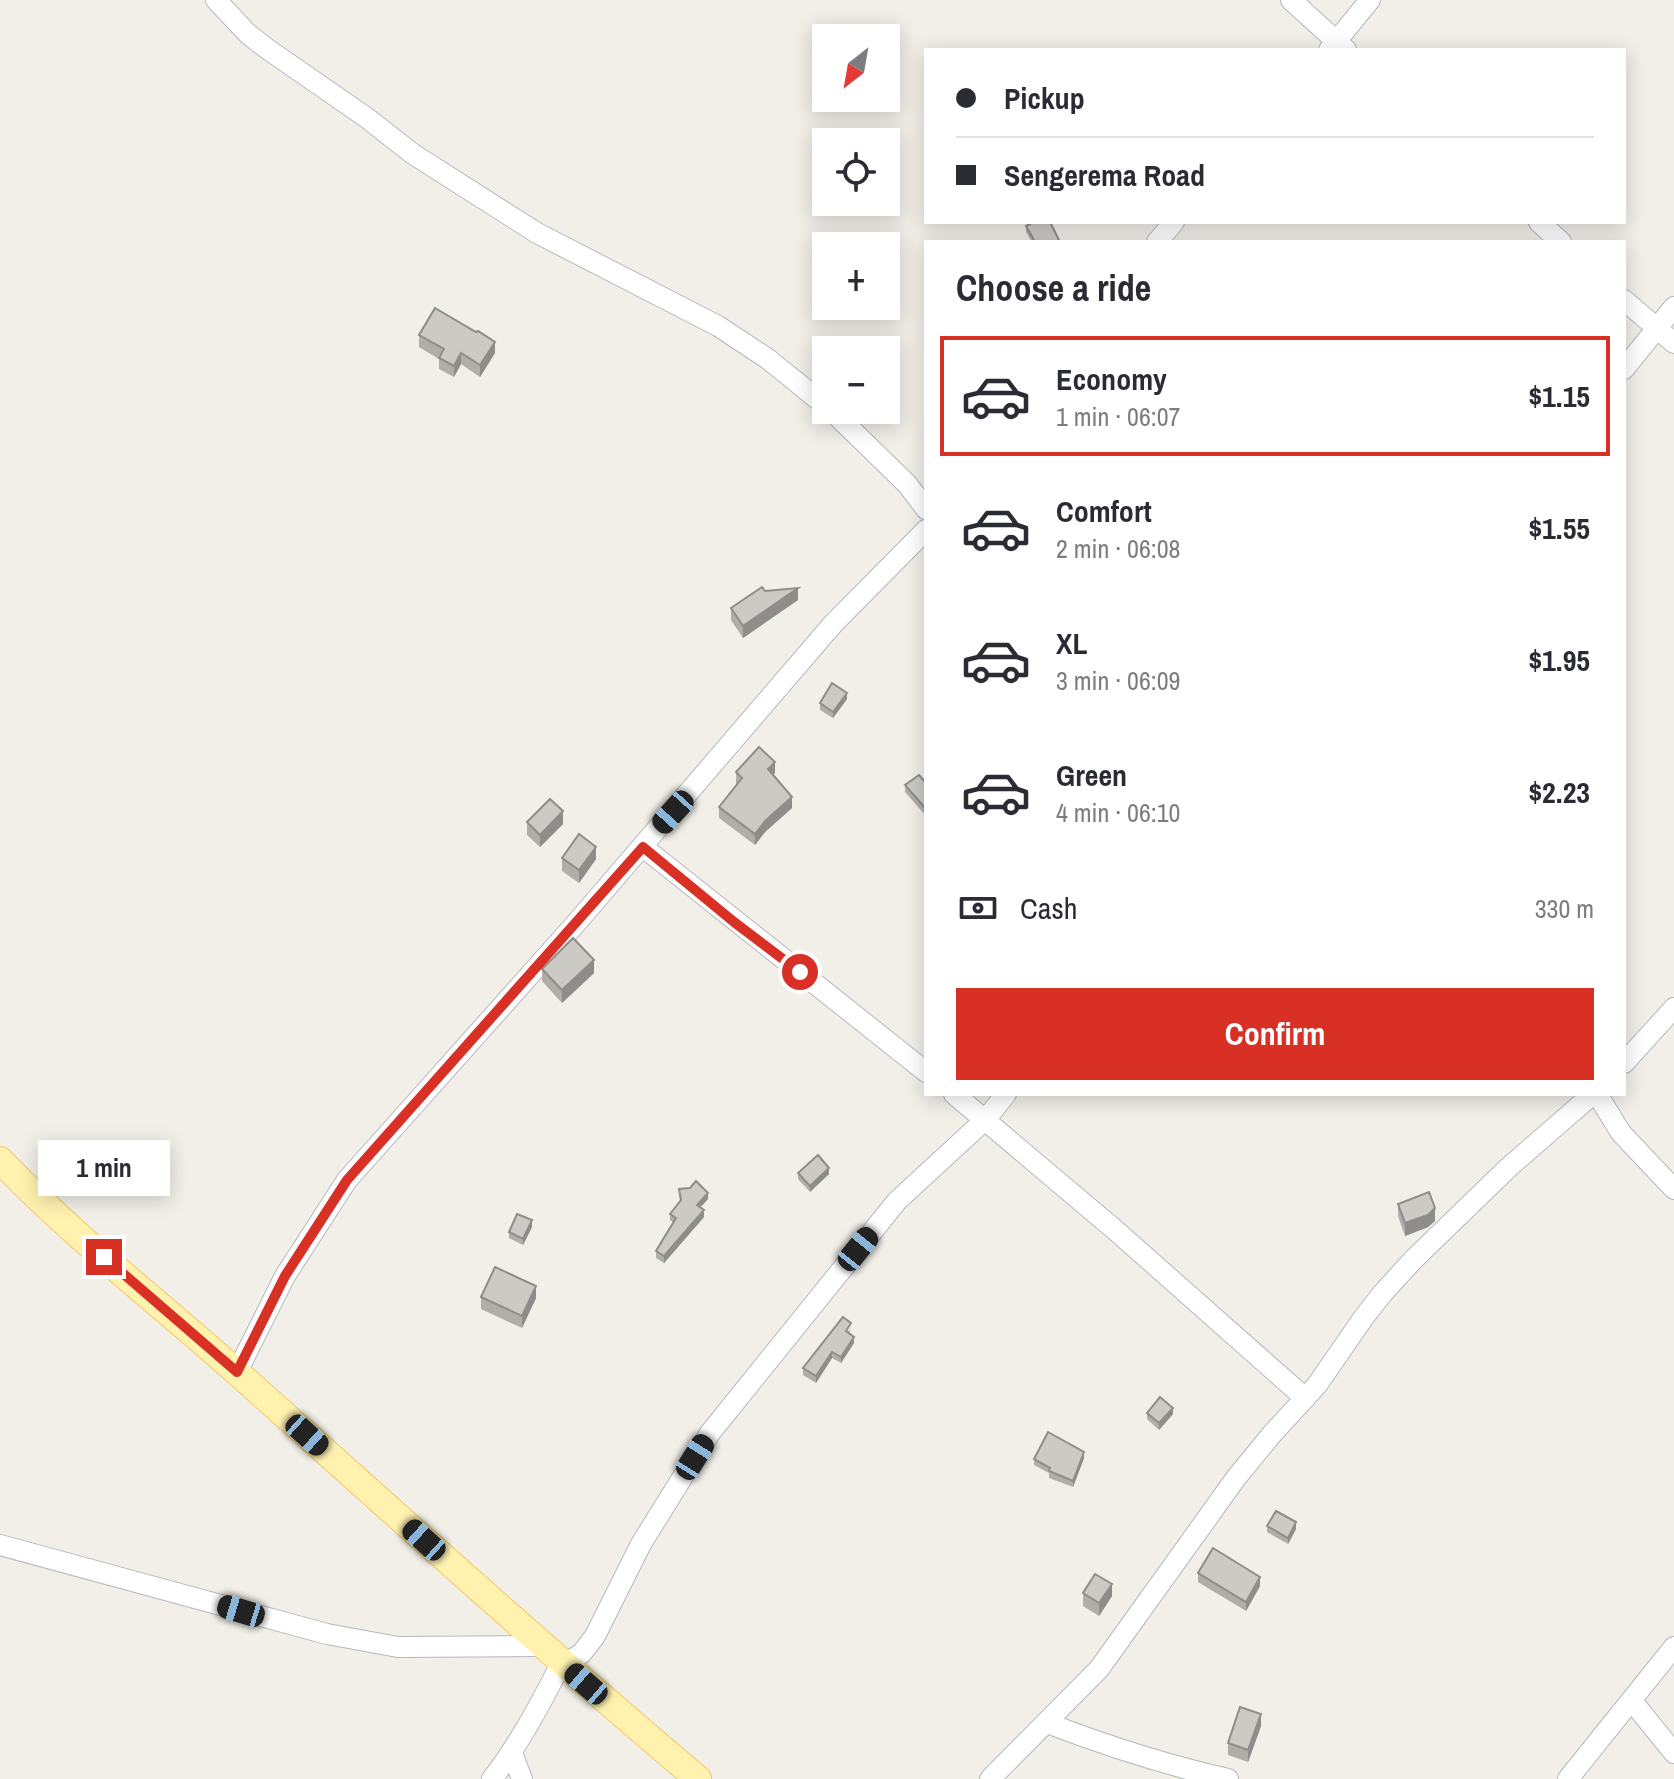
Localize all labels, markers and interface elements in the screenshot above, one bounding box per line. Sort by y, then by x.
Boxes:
north arrow [812,24,900,112]
map controls [812,24,900,424]
text: Pickup [1004,78,1085,118]
button: locate [812,128,900,216]
text: Sengerema Road [1004,155,1205,195]
button: + [812,232,900,320]
text: Choose a ride [956,264,1151,312]
button: − [812,336,900,424]
text: Economy [1056,359,1167,399]
icon: car [960,360,1032,432]
text: $1.15 [1528,376,1590,416]
text: 1 min · 06:07 [1056,399,1180,434]
text: Comfort [1056,491,1152,531]
icon: car [960,492,1032,564]
text: $1.55 [1528,508,1590,548]
text: 2 min · 06:08 [1056,531,1180,566]
text: XL [1056,623,1087,663]
icon: car [960,624,1032,696]
text: $1.95 [1528,640,1590,680]
text: 3 min · 06:09 [1056,663,1180,698]
text: Green [1056,755,1127,795]
icon: car [960,756,1032,828]
text: $2.23 [1528,772,1590,812]
car [648,786,698,838]
text: 4 min · 06:10 [1056,795,1180,830]
icon: cash [956,886,1000,930]
text: Cash [1020,888,1077,928]
text: 330 m [1535,891,1594,926]
route start [782,954,818,990]
button: Confirm [956,988,1594,1080]
callout: 1 min [38,1141,170,1197]
text: 1 min [76,1150,132,1185]
car [834,1223,882,1275]
route end [86,1239,122,1275]
car [281,1410,333,1460]
car [672,1430,718,1484]
car [398,1515,450,1565]
car [215,1593,267,1629]
car [560,1659,612,1709]

